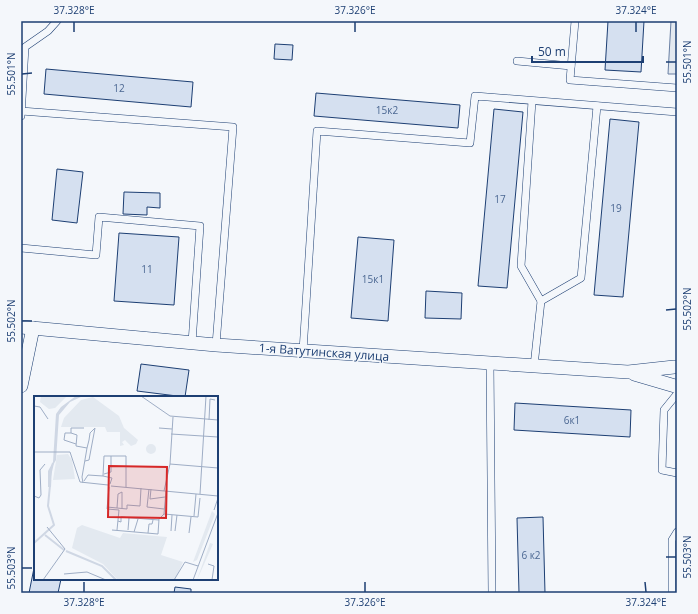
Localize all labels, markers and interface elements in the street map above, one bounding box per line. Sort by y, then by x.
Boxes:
text: 37.328°E [53,3,95,17]
text: 37.326°E [334,3,376,17]
text: 37.324°E [615,3,657,17]
scale bar [532,38,643,64]
text: 55.501°N [680,40,694,84]
text: 50 m [538,43,566,60]
text: 55.501°N [4,52,18,96]
house number: 12 [113,81,125,95]
house number: 15к2 [376,103,398,117]
house number: 17 [494,192,506,206]
house number: 19 [610,201,622,215]
house number: 11 [141,262,153,276]
house number: 15к1 [362,272,384,286]
text: 55.502°N [680,287,694,331]
text: 55.502°N [4,299,18,343]
street label: 1-я Ватутинская улица [258,339,390,365]
inset map [34,396,218,580]
house number: 6к1 [564,413,580,427]
text: 55.503°N [680,535,694,579]
text: 55.503°N [4,546,18,590]
house number: 6 к2 [521,548,541,562]
text: 37.328°E [63,595,105,609]
text: 37.326°E [344,595,386,609]
text: 37.324°E [625,595,667,609]

